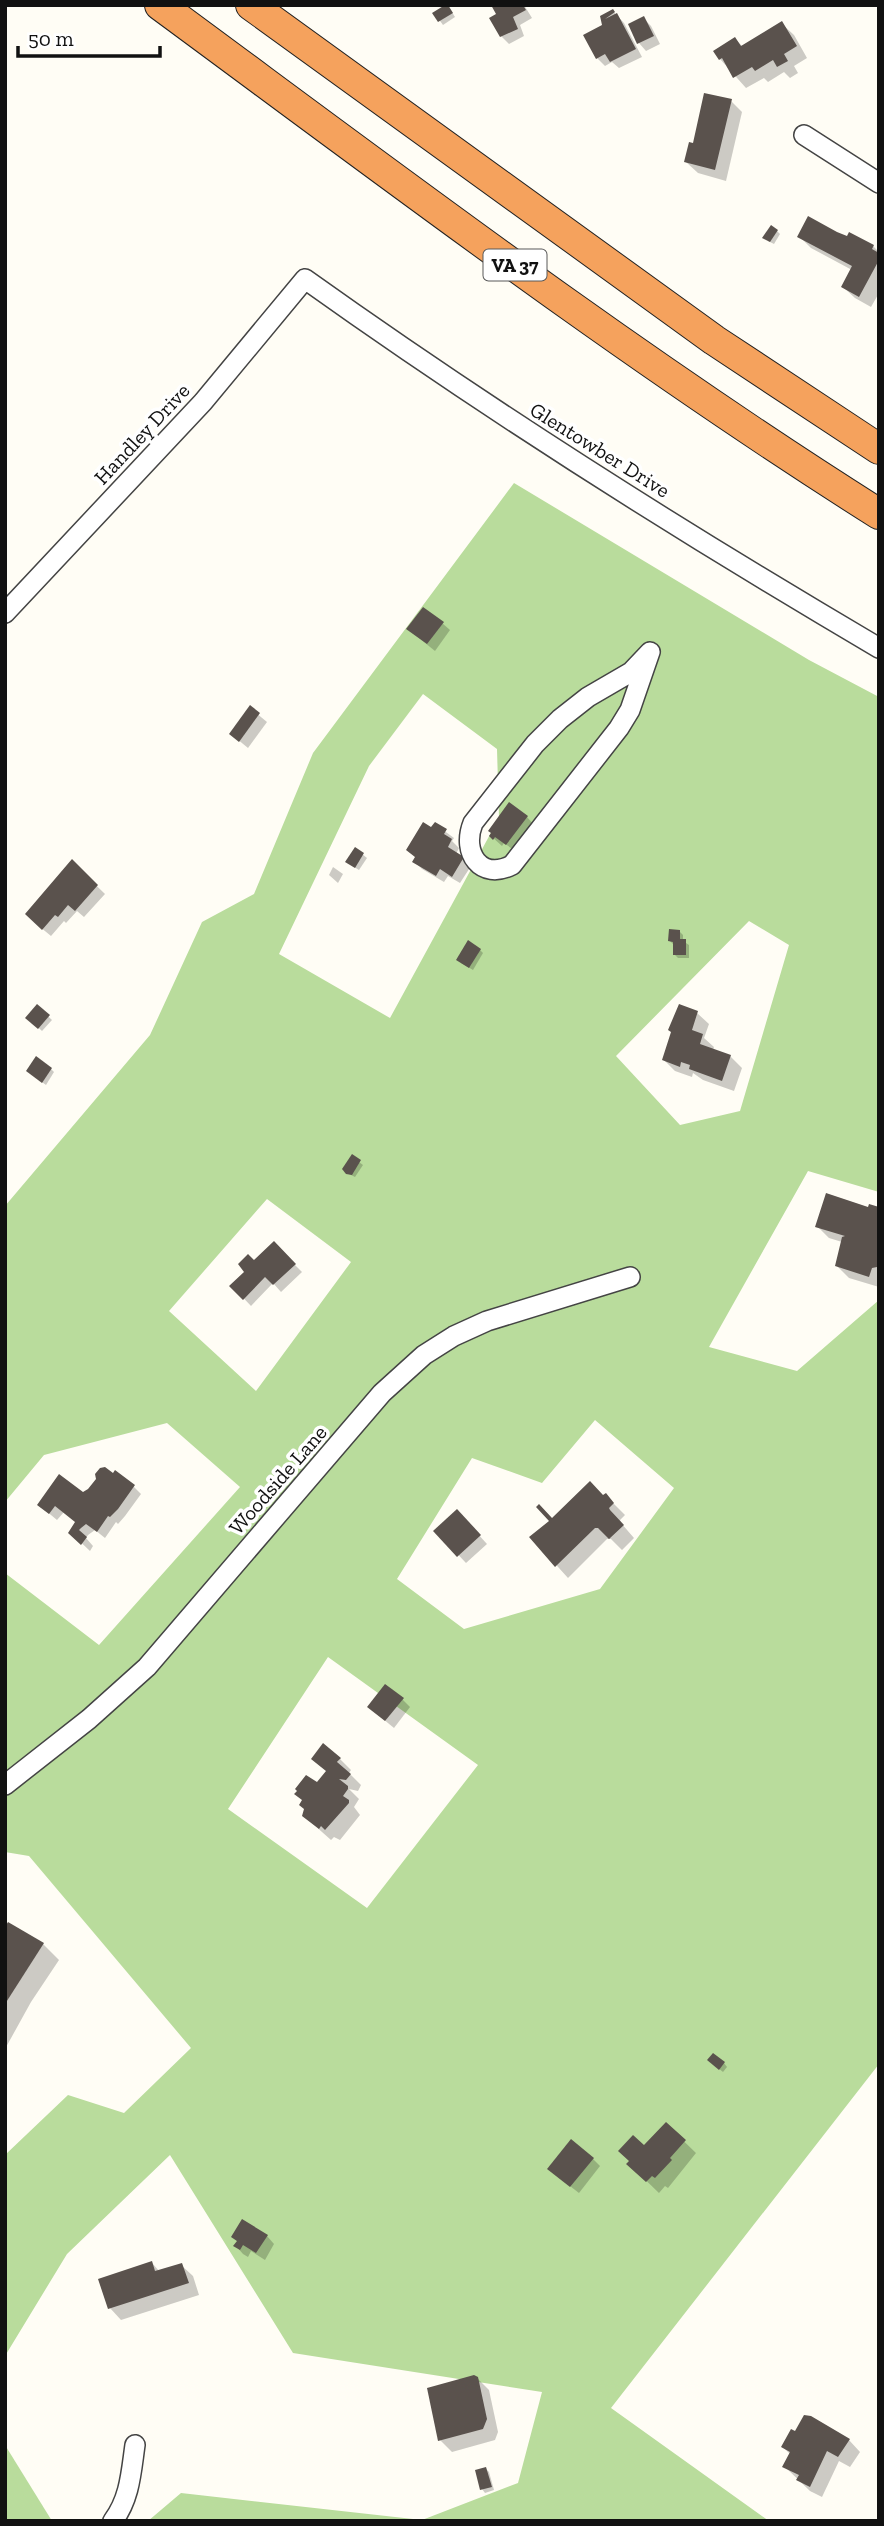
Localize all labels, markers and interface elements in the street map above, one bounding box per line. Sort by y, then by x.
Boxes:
scale bar [18,14,159,58]
text: 50 m [28,26,74,51]
road number: VA 37 [484,249,546,280]
street label: Handley Drive [89,378,195,489]
street label: Glentowber Drive [526,397,675,503]
street label: Woodside Lane [223,1420,332,1539]

